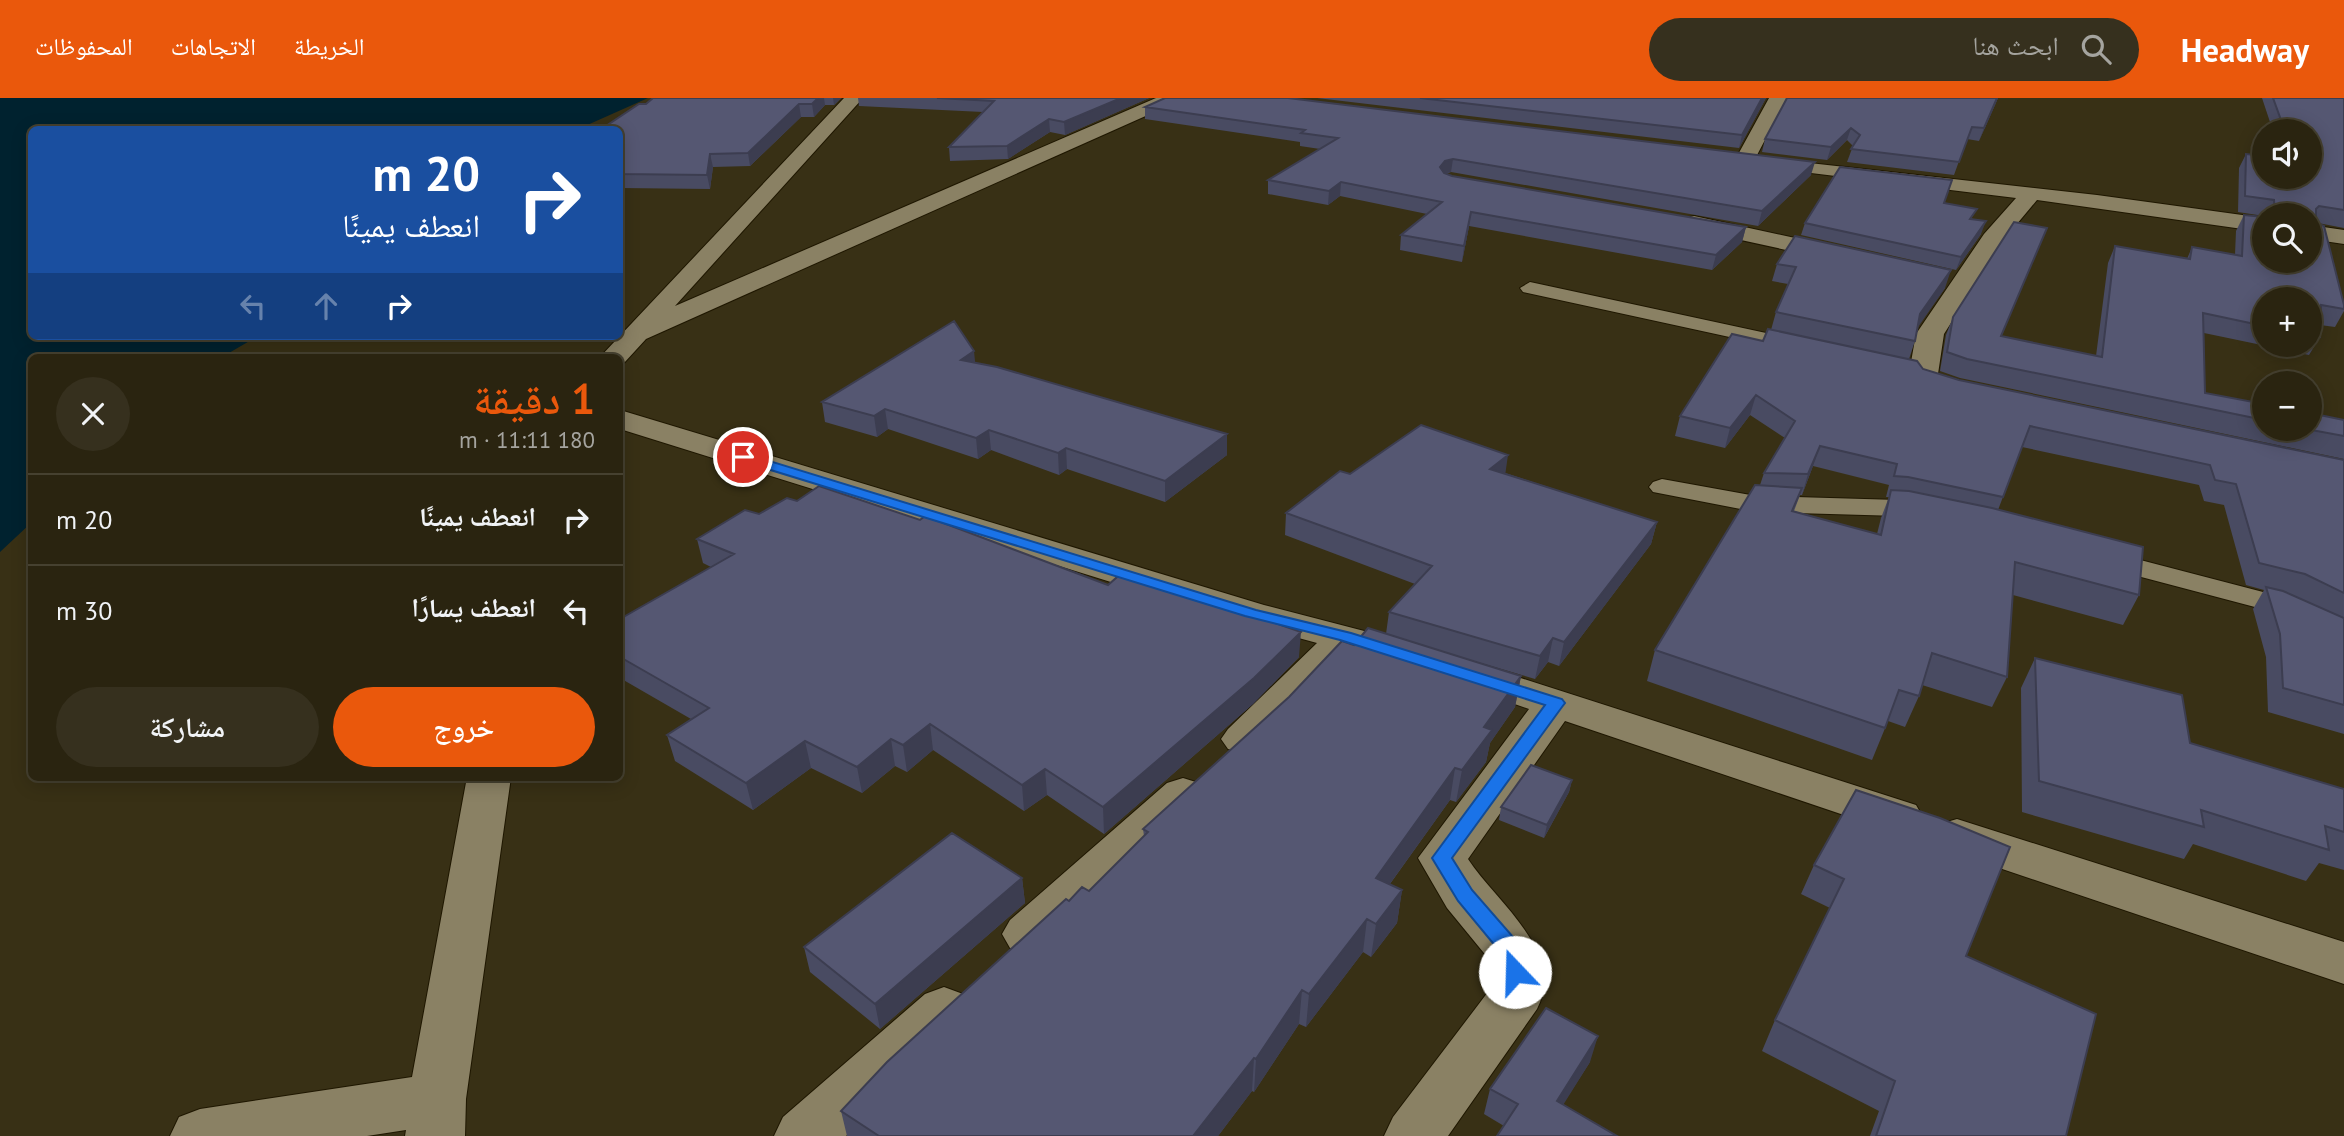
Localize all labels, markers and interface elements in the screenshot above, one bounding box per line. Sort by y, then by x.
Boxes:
search box [1649,18,2139,81]
text: Headway [2181,28,2309,71]
text: ابحث هنا [1972,29,2059,62]
icon: search [2077,30,2115,68]
text: المحفوظات [35,31,133,62]
text: الاتجاهات [171,31,256,62]
text: الخريطة [294,31,365,62]
map controls [2252,119,2322,441]
button: sound [2252,119,2322,189]
text: 20 m [373,141,480,205]
icon: right [504,154,595,245]
button: search [2252,203,2322,273]
text: انعطف يمينًا [342,204,480,246]
icon: left [234,287,272,325]
icon: ahead [307,287,345,325]
icon: right [380,287,418,325]
button: + [2252,287,2322,357]
text: 1 دقيقة [473,371,595,426]
button: − [2252,371,2322,441]
button: close [56,377,130,451]
text: 180 m · 11:11 [459,425,595,454]
pin [713,427,773,487]
icon: arrive [724,438,762,476]
text: انعطف يمينًا [419,500,536,533]
icon: right [557,501,595,539]
text: 20 m [56,503,112,536]
text: انعطف يسارًا [412,591,536,624]
icon: left [557,592,595,630]
text: 30 m [56,594,112,627]
button: مشاركة [56,687,319,767]
button: خروج [333,687,595,767]
position arrow [1478,935,1552,1009]

